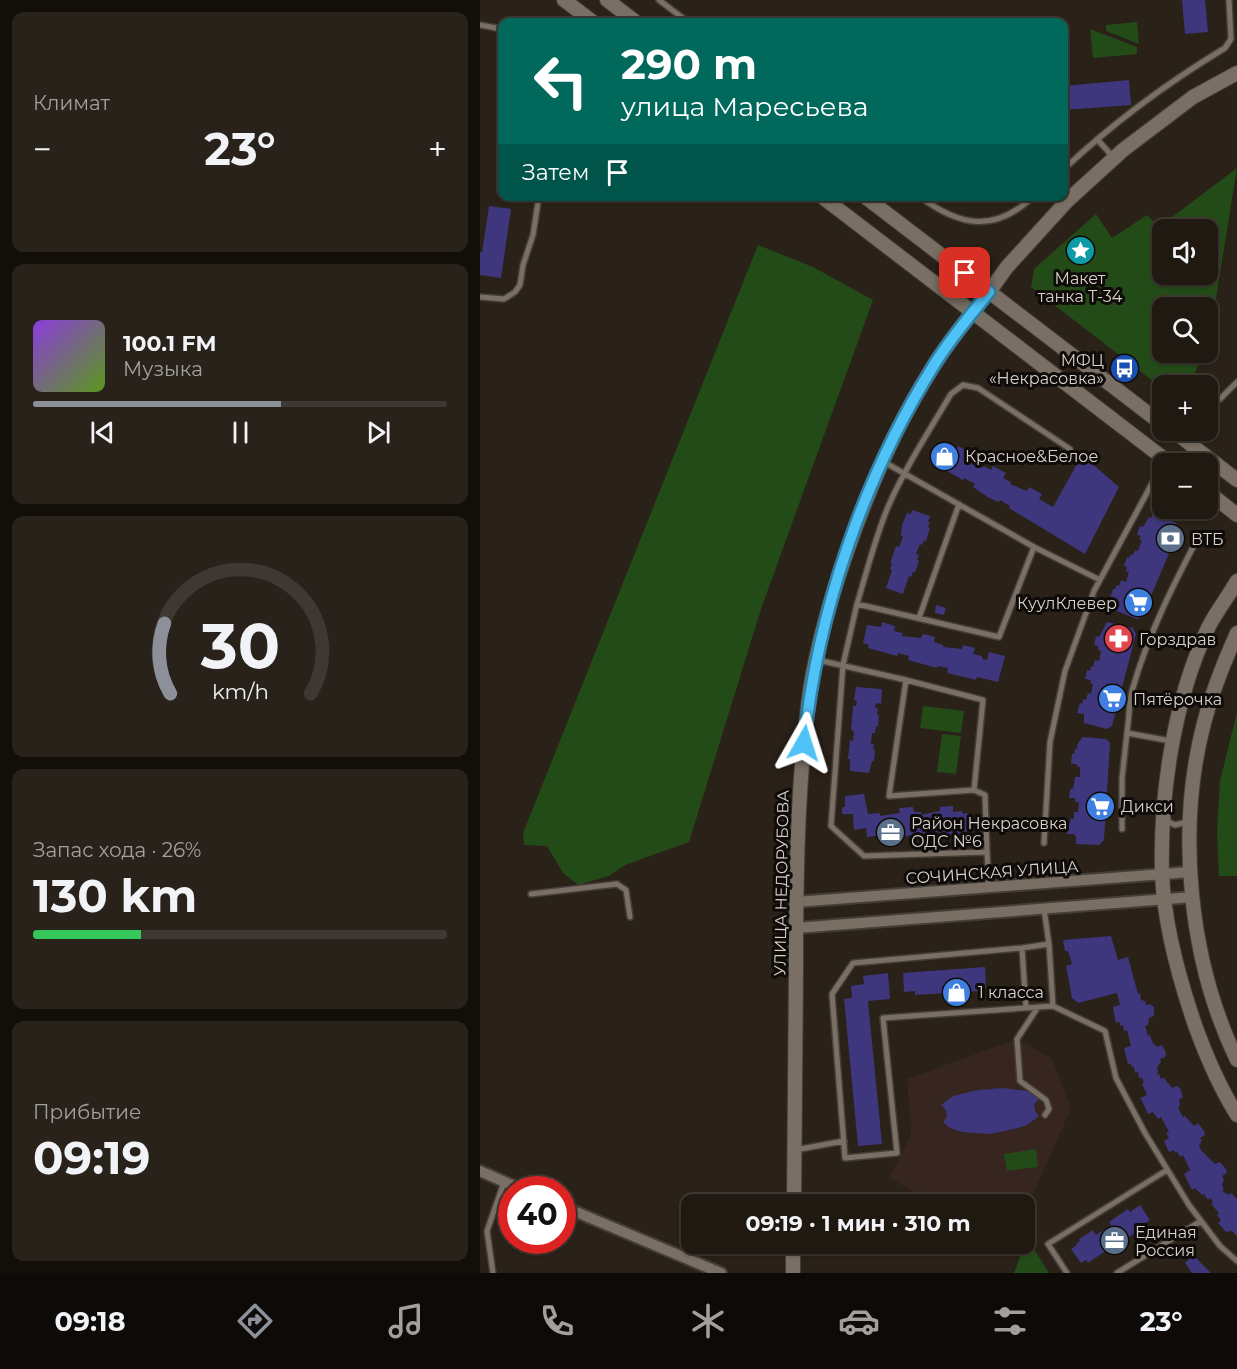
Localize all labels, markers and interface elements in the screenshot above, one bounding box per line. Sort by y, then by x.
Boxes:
text: 290 m [621,38,757,90]
icon: left [522,42,600,120]
text: улица Маресьева [621,90,869,123]
text: Климат [33,91,110,115]
text: 23° [204,121,276,176]
text: − [33,129,52,169]
text: + [428,129,447,169]
icon: arrive [601,156,634,189]
text: Затем [522,159,589,186]
map controls [1152,219,1218,519]
button: sound [1152,219,1218,285]
place icon: Макет танка Т-34 [1064,234,1096,266]
pin [939,247,990,298]
icon: arrive [948,256,981,289]
place label: Макет танка Т-34 [1038,269,1123,306]
button: search [1152,297,1218,363]
text: 100.1 FM [123,330,217,357]
place label: МФЦ «Некрасовка» [989,351,1104,388]
bus stop icon: МФЦ «Некрасовка» [1109,353,1141,385]
text: Музыка [123,357,203,381]
button: + [1152,375,1218,441]
icon: previous [86,416,119,449]
icon: pause [224,416,257,449]
icon: next [362,416,395,449]
shop icon: Красное&Белое [928,440,960,472]
place label: Красное&Белое [965,447,1098,466]
button: − [1152,453,1218,519]
bank icon: ВТБ [1154,523,1186,555]
place label: ВТБ [1191,530,1224,549]
supermarket icon: КуулКлевер [1122,587,1154,619]
place label: КуулКлевер [1017,594,1117,613]
text: 30 [199,608,280,684]
pharmacy icon: Горздрав [1102,623,1134,655]
place label: Горздрав [1139,630,1216,649]
text: km/h [211,678,269,704]
supermarket icon: Пятёрочка [1096,683,1128,715]
place label: Пятёрочка [1133,690,1222,709]
position arrow [772,711,836,775]
street label: УЛИЦА НЕДОРУБОВА [770,790,793,976]
supermarket icon: Дикси [1084,790,1116,822]
place label: Дикси [1121,797,1174,816]
place label: Район Некрасовка ОДС №6 [911,814,1067,851]
office icon: Район Некрасовка ОДС №6 [874,816,906,848]
text: Запас хода · 26% [33,838,201,862]
street label: СОЧИНСКАЯ УЛИЦА [905,857,1079,888]
text: 130 km [33,868,197,923]
shop icon: 1 класса [941,976,973,1008]
place label: 1 класса [978,983,1044,1002]
text: Прибытие [33,1100,141,1124]
text: 09:19 [33,1130,150,1185]
speed limit sign: 40 [498,1176,576,1254]
text: 09:19 · 1 мин · 310 m [745,1210,971,1237]
place label: Единая Россия [1135,1223,1197,1260]
office icon: Единая Россия [1098,1225,1130,1257]
icon: directions [234,1300,276,1342]
icon: music [385,1300,427,1342]
icon: phone [536,1300,578,1342]
icon: climate [687,1300,729,1342]
icon: car [838,1300,880,1342]
icon: filters [989,1300,1031,1342]
text: 09:18 [54,1305,125,1338]
text: 23° [1140,1305,1182,1338]

